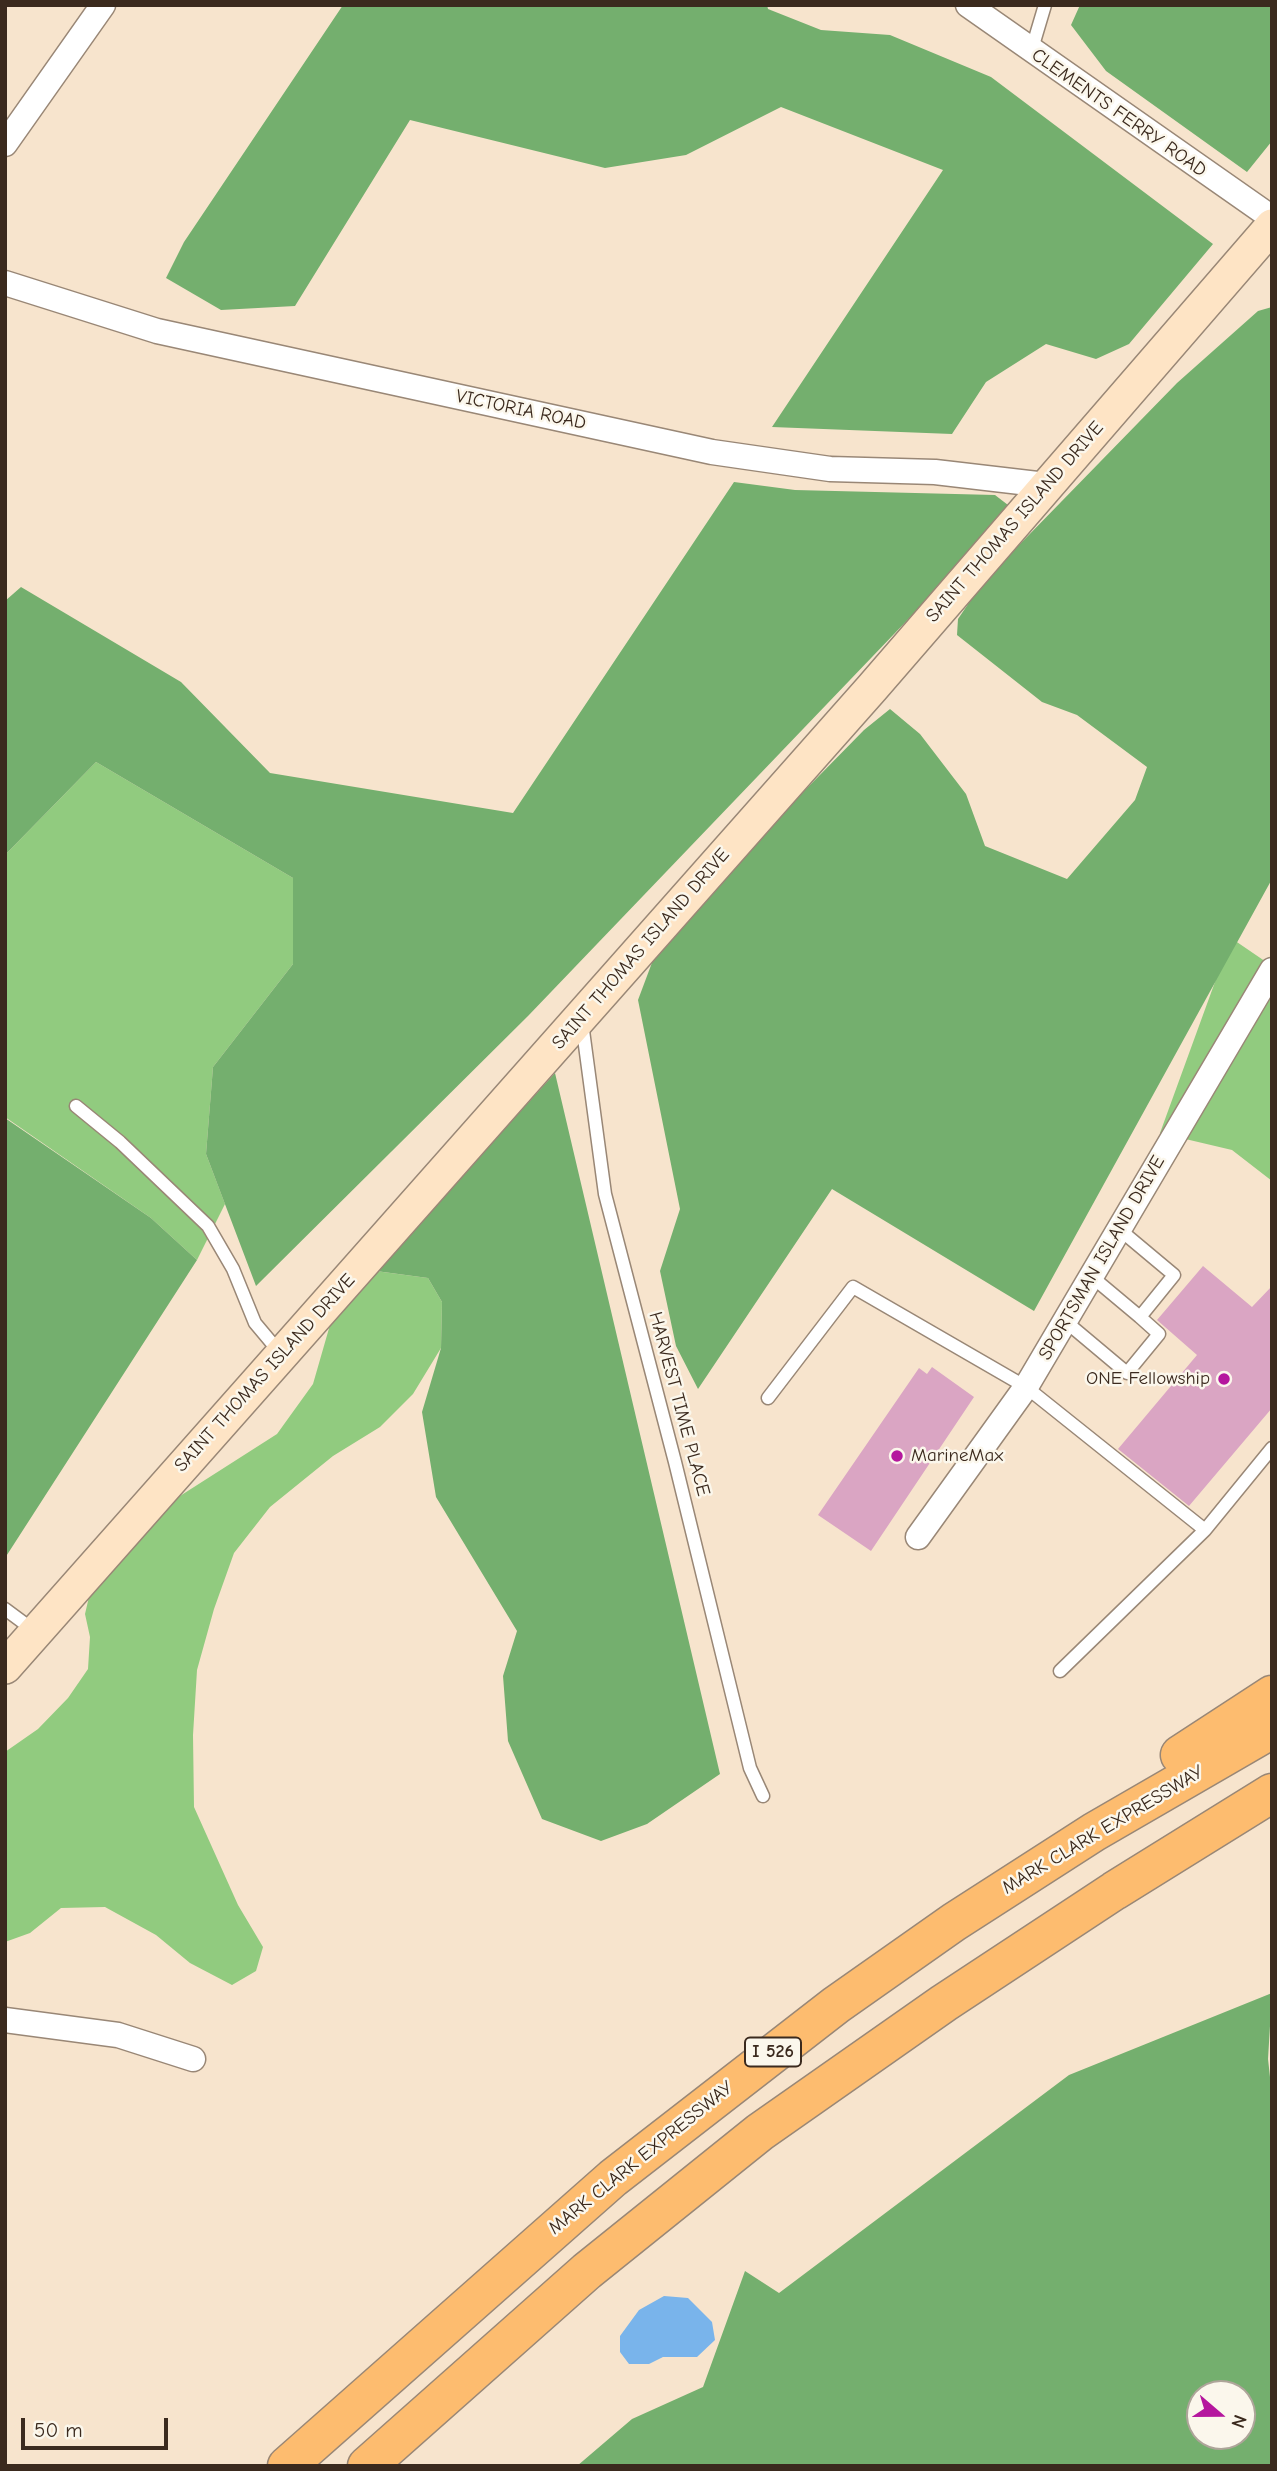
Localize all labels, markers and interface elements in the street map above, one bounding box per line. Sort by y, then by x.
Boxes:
street label: CLEMENTS FERRY ROAD [1027,44,1211,182]
street label: VICTORIA ROAD [454,385,588,435]
street label: SAINT THOMAS ISLAND DRIVE [921,417,1109,627]
street label: SAINT THOMAS ISLAND DRIVE [547,844,735,1054]
street label: SPORTSMAN ISLAND DRIVE [1034,1152,1170,1364]
street label: SAINT THOMAS ISLAND DRIVE [170,1269,360,1477]
street label: HARVEST TIME PLACE [643,1309,715,1499]
place label: ONE Fellowship [1086,1368,1210,1390]
marker: ONE Fellowship [1216,1371,1232,1387]
place label: MarineMax [911,1445,1003,1467]
marker: MarineMax [889,1448,905,1464]
street label: MARK CLARK EXPRESSWAY [998,1761,1208,1899]
road number: I 526 [745,2038,801,2066]
street label: MARK CLARK EXPRESSWAY [544,2076,738,2240]
north arrow [1186,2380,1256,2450]
scale bar [24,2404,172,2448]
text: N [1226,2412,1251,2431]
text: 50 m [34,2418,83,2442]

